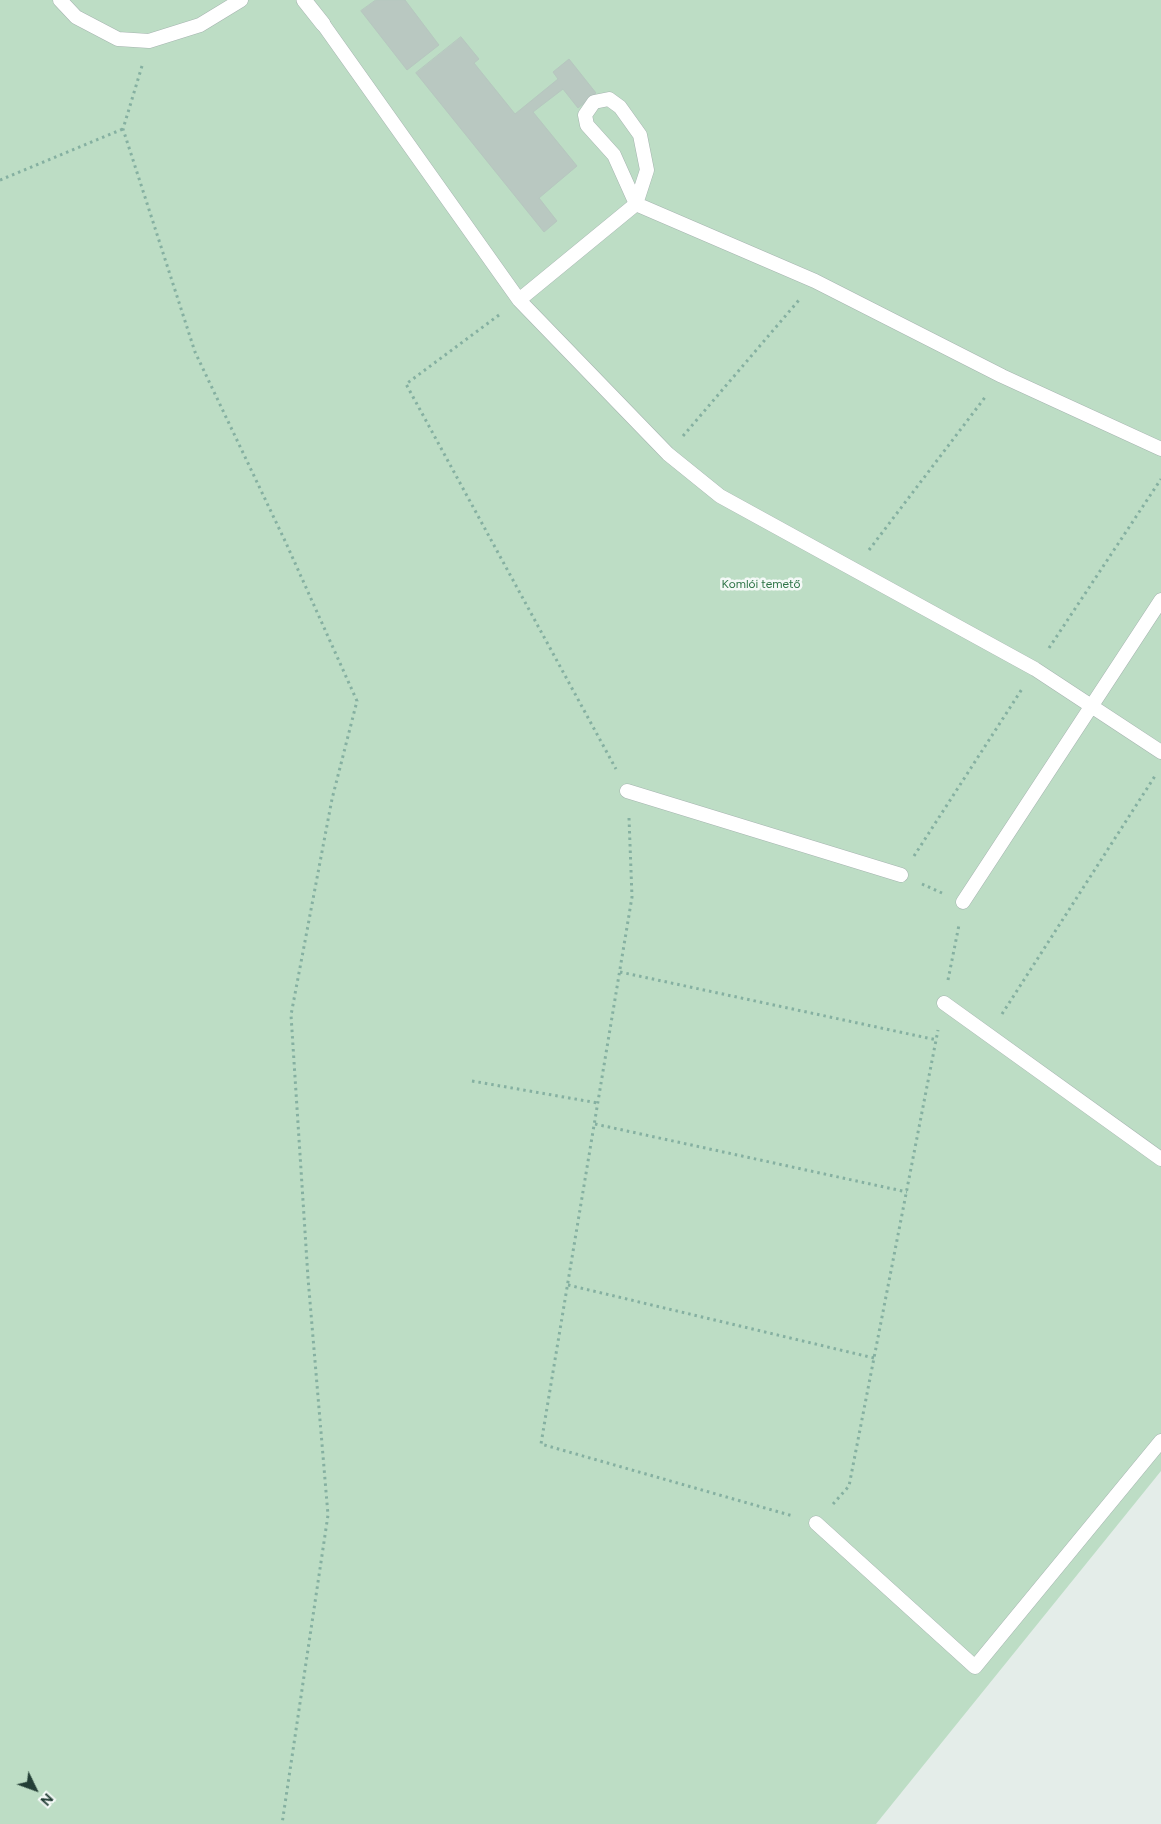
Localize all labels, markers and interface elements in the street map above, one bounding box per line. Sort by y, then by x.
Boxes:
park label: Komlói temető [721,577,801,591]
north arrow [10,1764,60,1814]
text: N [37,1790,56,1809]

